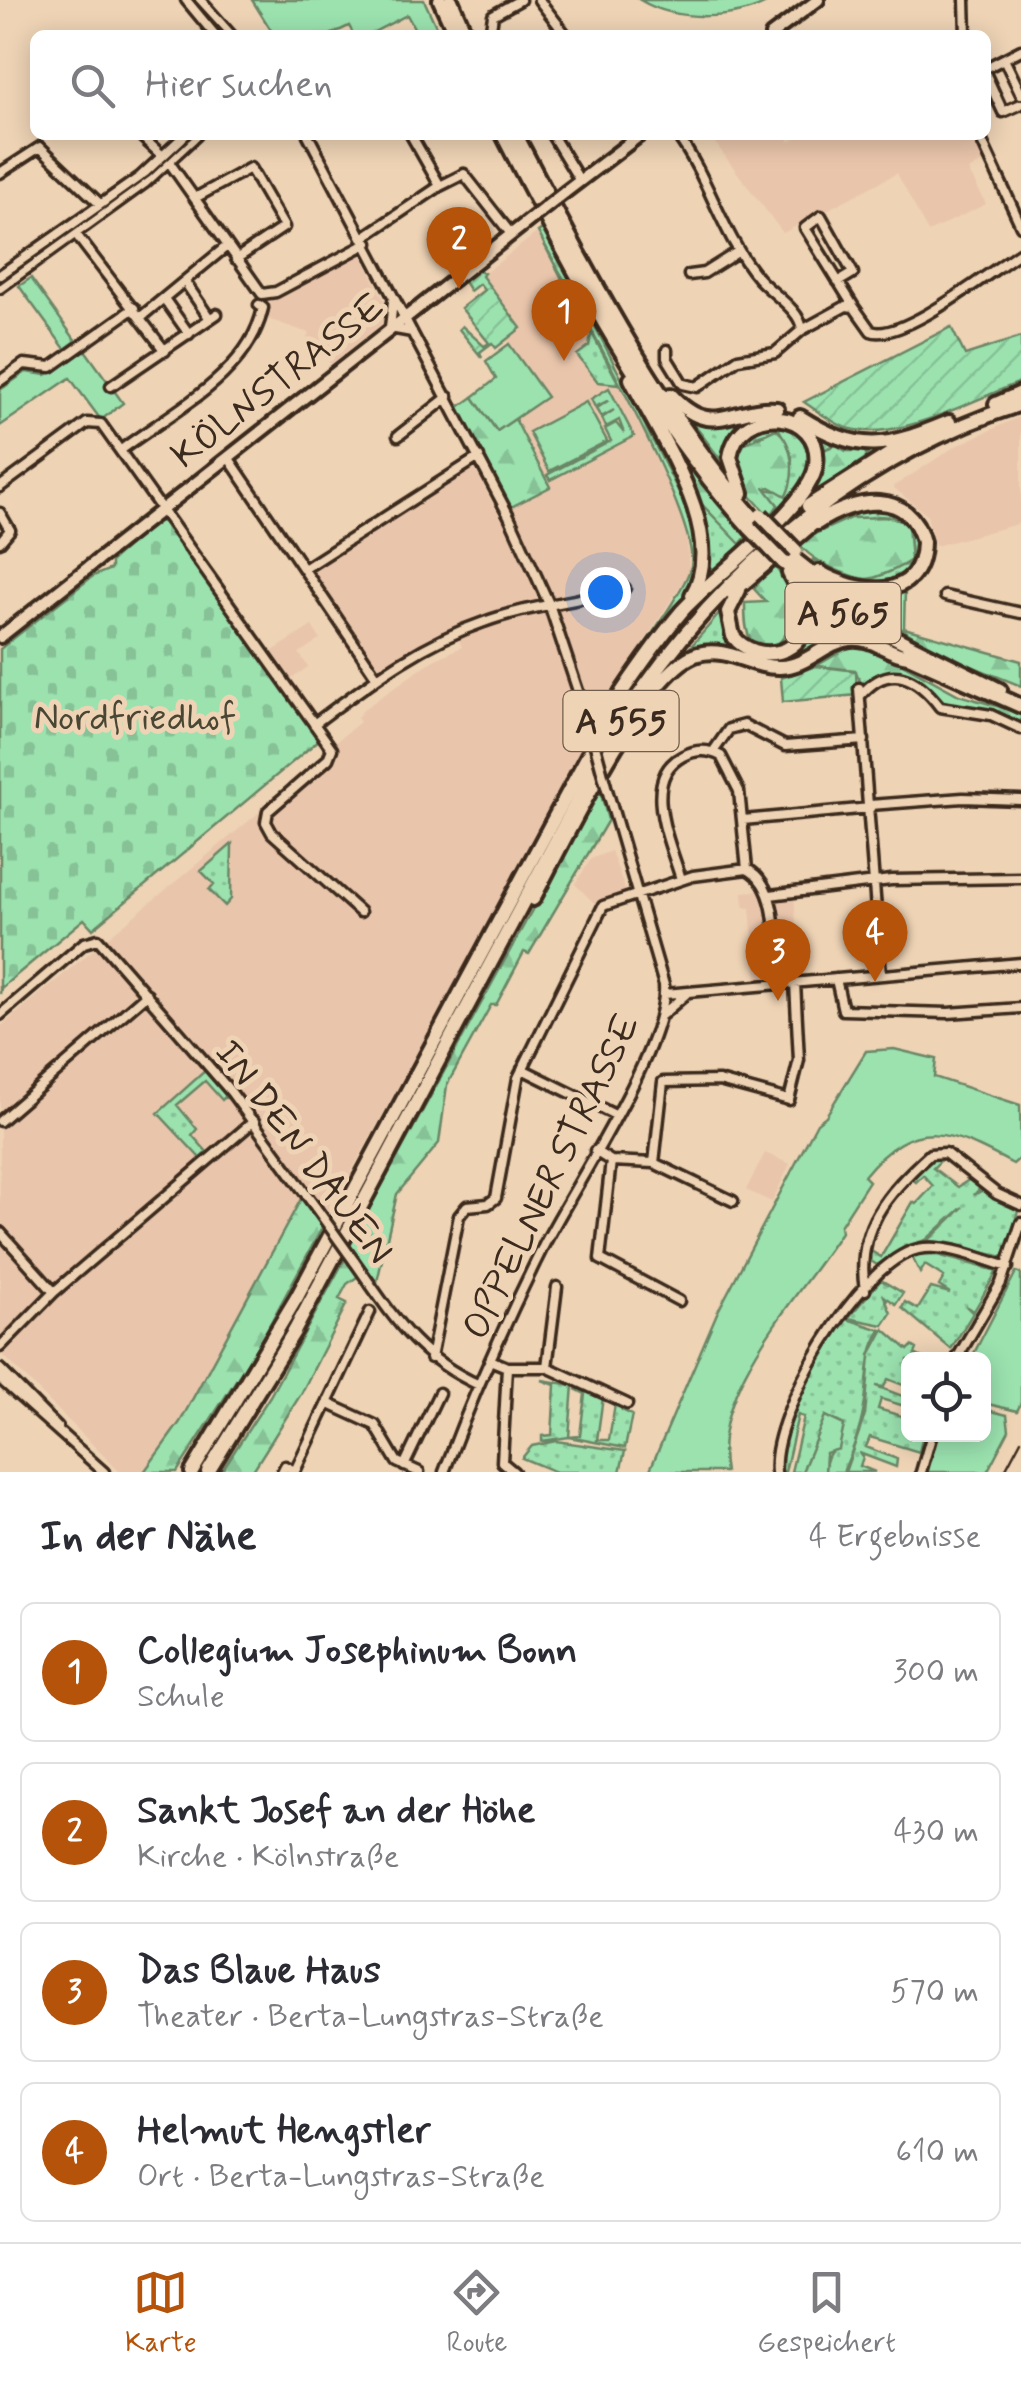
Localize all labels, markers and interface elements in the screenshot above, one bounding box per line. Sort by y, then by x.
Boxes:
search box [30,30,991,140]
icon: search [65,58,120,113]
text: Hier suchen [145,61,333,110]
pin: 2 [426,206,492,289]
pin: 1 [532,278,596,361]
street label: KÖLNSTRASSE [162,283,395,481]
your location [580,567,631,618]
road number: A 565 [786,583,900,643]
road number: A 555 [564,691,678,751]
park label: Nordfriedhof [34,694,236,743]
pin: 4 [842,900,908,982]
pin: 3 [746,918,810,1001]
street label: OPPELNER STRASSE [452,1006,652,1348]
street label: IN DEN DAUEN [203,1030,403,1275]
map controls [901,1352,991,1442]
button: locate [901,1352,991,1442]
text: In der Nähe [40,1510,257,1565]
text: 4 Ergebnisse [809,1516,981,1558]
text: Collegium Josephinum Bonn [137,1627,578,1676]
text: 1 [67,1651,82,1693]
text: 300 m [893,1651,979,1693]
text: Schule [137,1676,225,1718]
text: Sankt Josef an der Höhe [137,1787,535,1836]
text: 2 [67,1811,82,1853]
text: 430 m [893,1811,979,1853]
text: Kirche · Kölnstraße [137,1836,399,1878]
text: Das Blaue Haus [137,1947,381,1996]
text: 3 [67,1971,82,2013]
text: 570 m [890,1971,979,2013]
text: Theater · Berta-Lungstras-Straße [137,1996,604,2038]
text: Helmut Hengstler [137,2107,430,2156]
text: 4 [65,2131,84,2173]
text: 610 m [896,2131,979,2173]
text: Ort · Berta-Lungstras-Straße [137,2156,545,2198]
tab: Karte [125,2265,197,2362]
tab: Route [446,2265,507,2362]
tab: Gespeichert [757,2265,896,2362]

